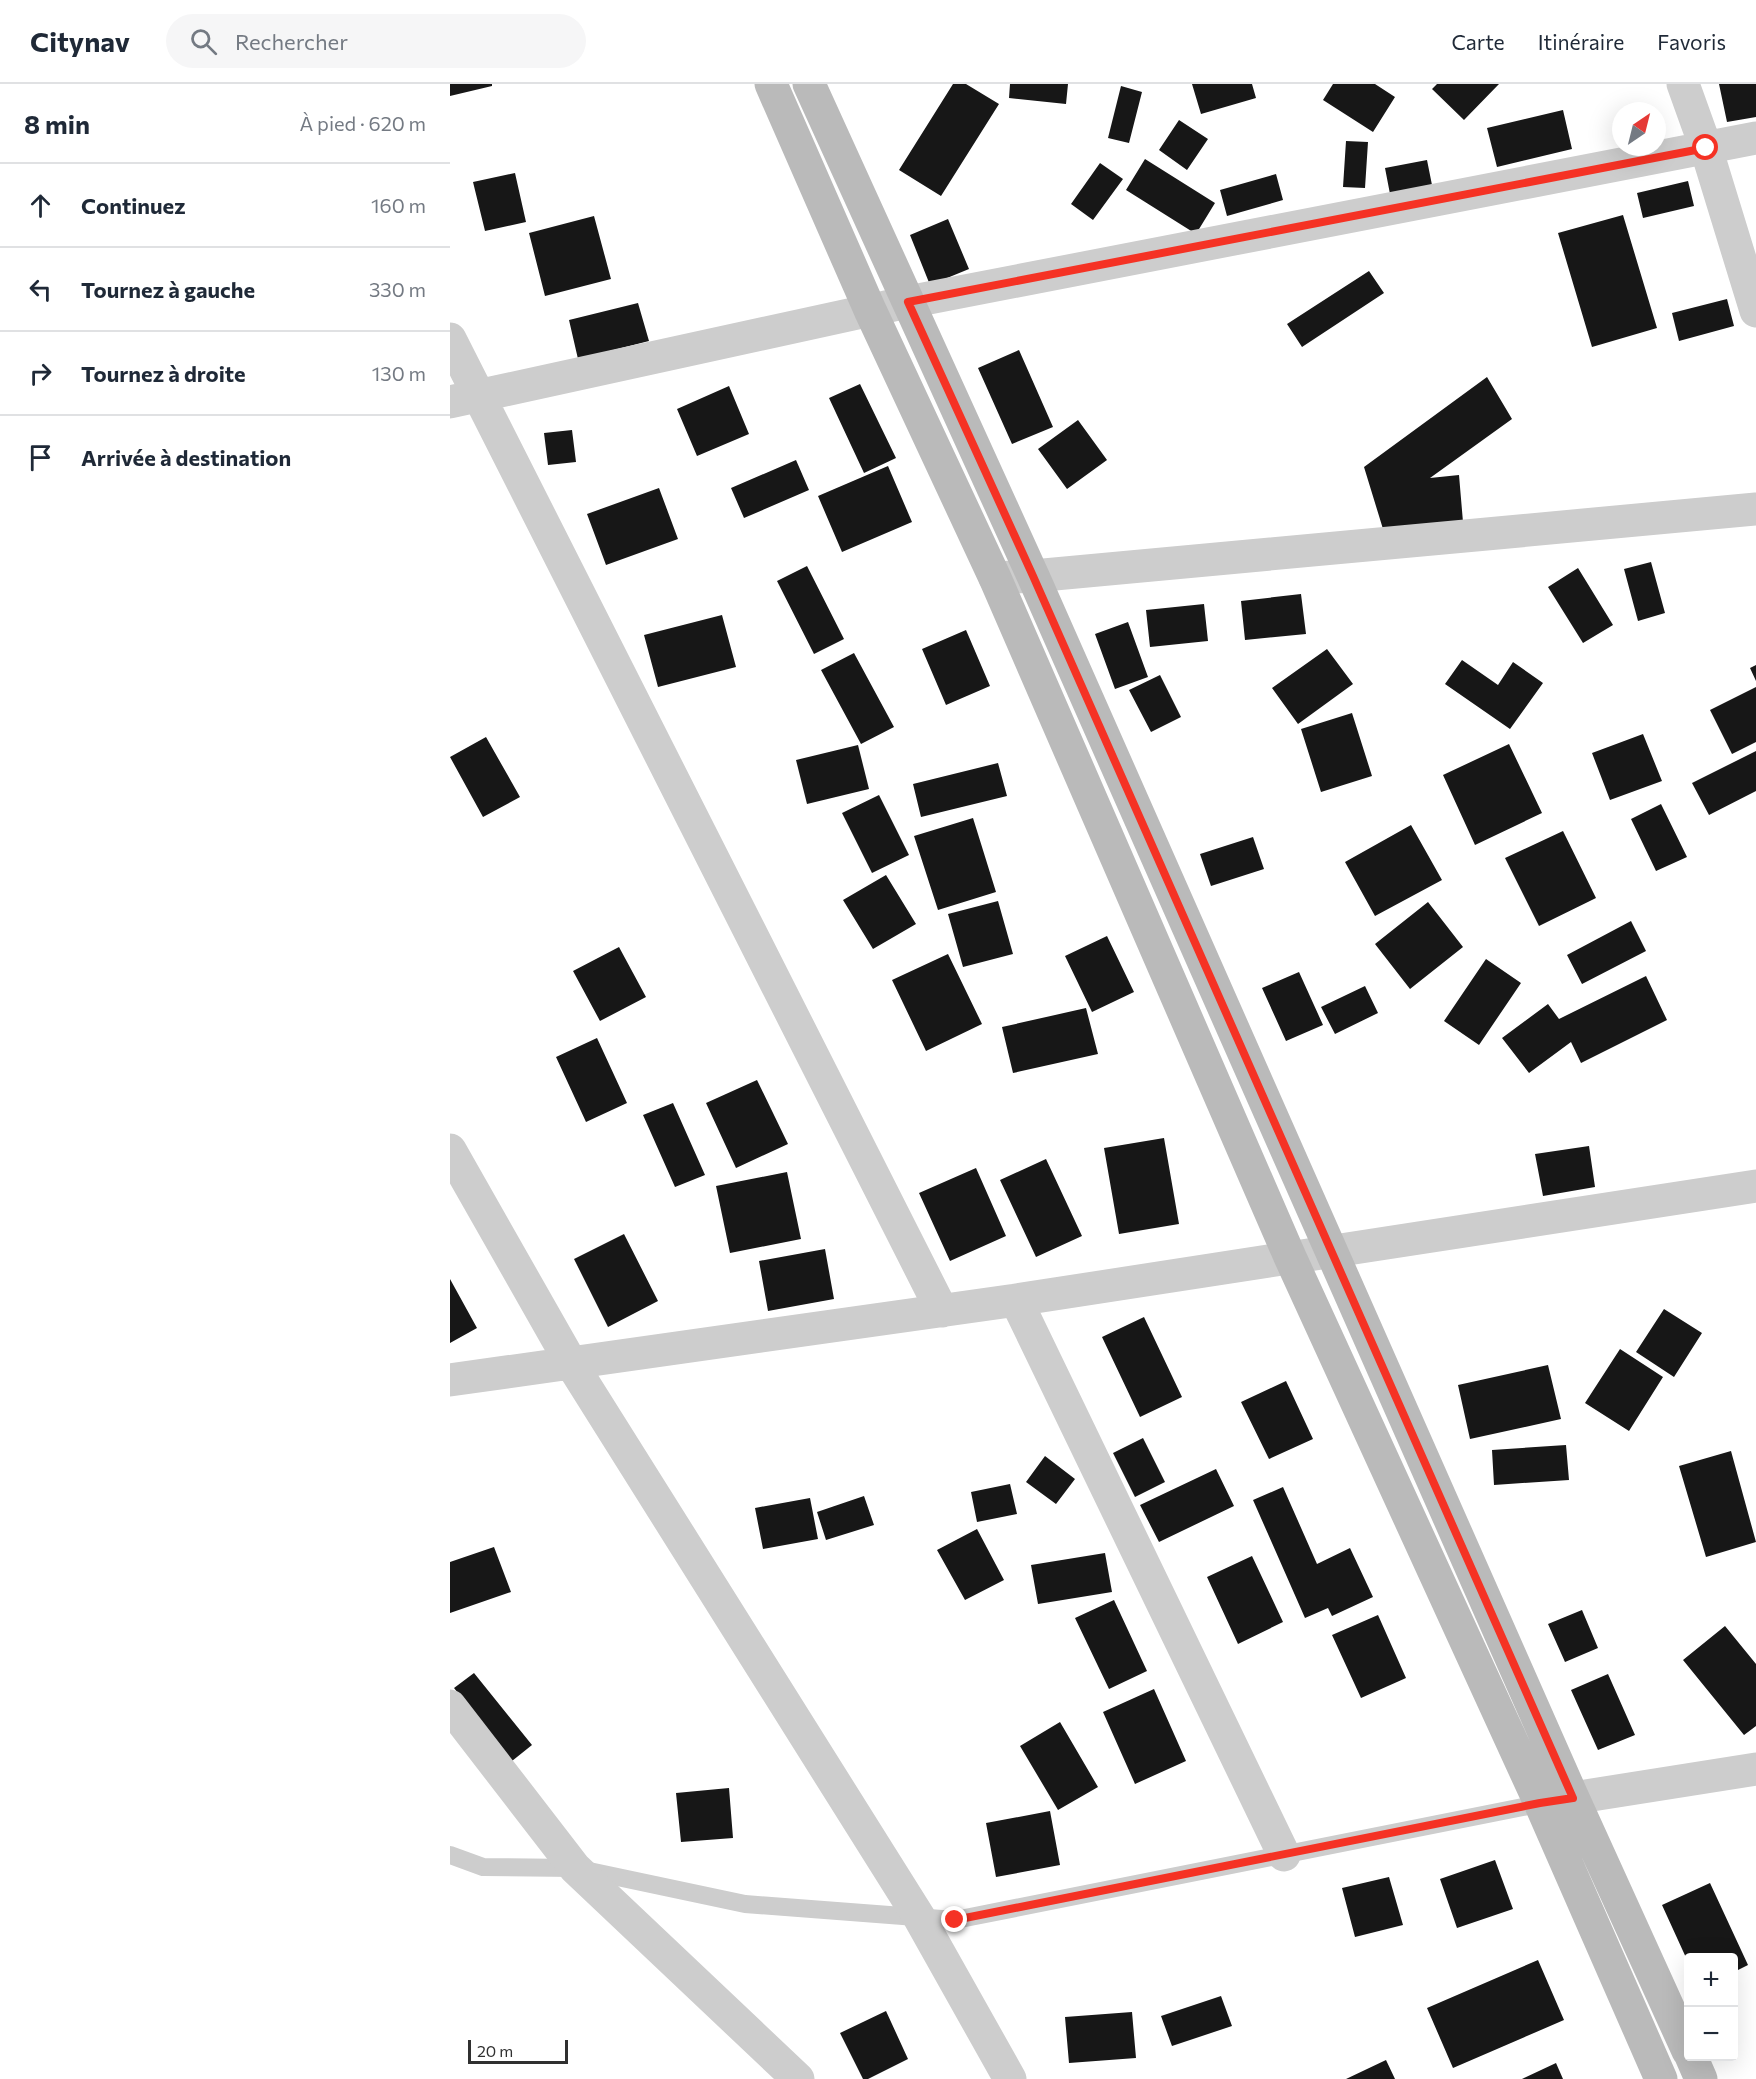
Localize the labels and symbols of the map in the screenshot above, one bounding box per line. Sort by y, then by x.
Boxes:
north arrow [1612,102,1666,156]
route start [1692,134,1718,160]
route end [941,1906,967,1932]
scale bar [468,2037,568,2064]

